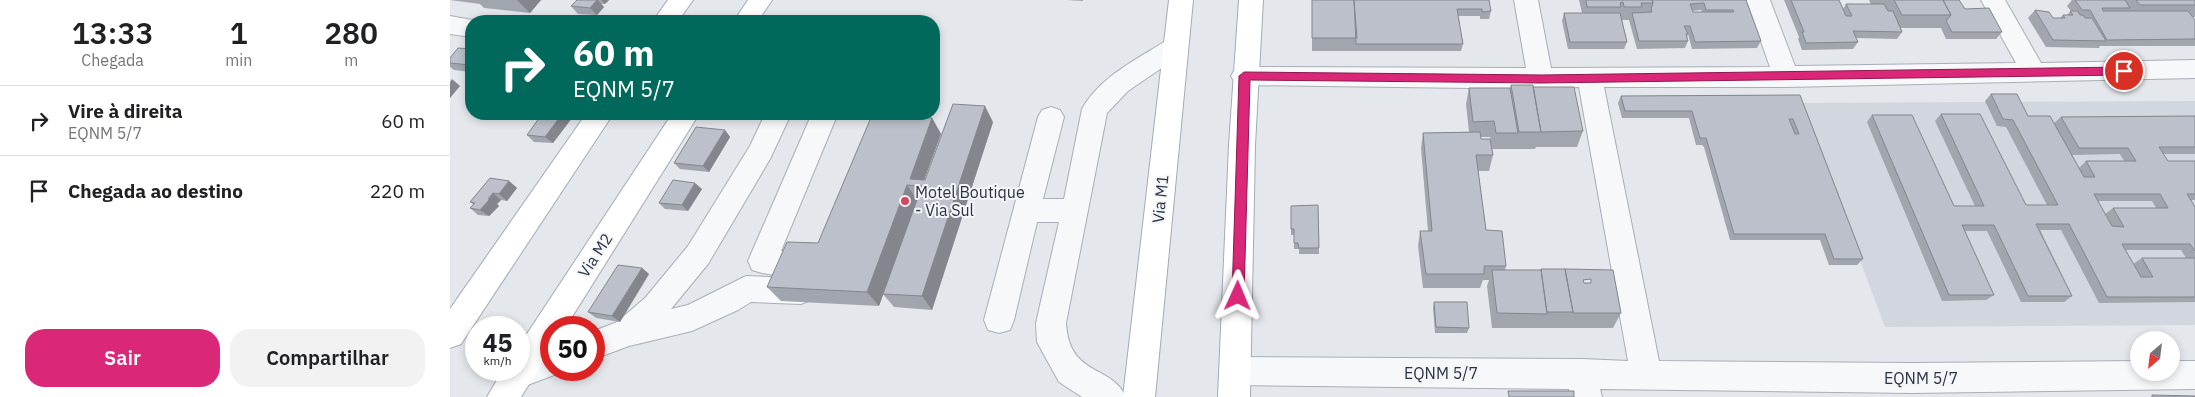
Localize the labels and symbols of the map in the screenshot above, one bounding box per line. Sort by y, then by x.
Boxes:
pin [2103,50,2145,92]
street label: Via M1 [1148,174,1172,224]
place label: Motel Boutique - Via Sul [915,182,1025,220]
marker: Motel Boutique - Via Sul [899,195,911,207]
street label: Via M2 [573,229,617,281]
position arrow [1211,269,1263,321]
speed limit sign: 50 [540,316,605,381]
north arrow [2130,331,2180,381]
street label: EQNM 5/7 [1404,363,1478,383]
street label: EQNM 5/7 [1884,368,1958,388]

